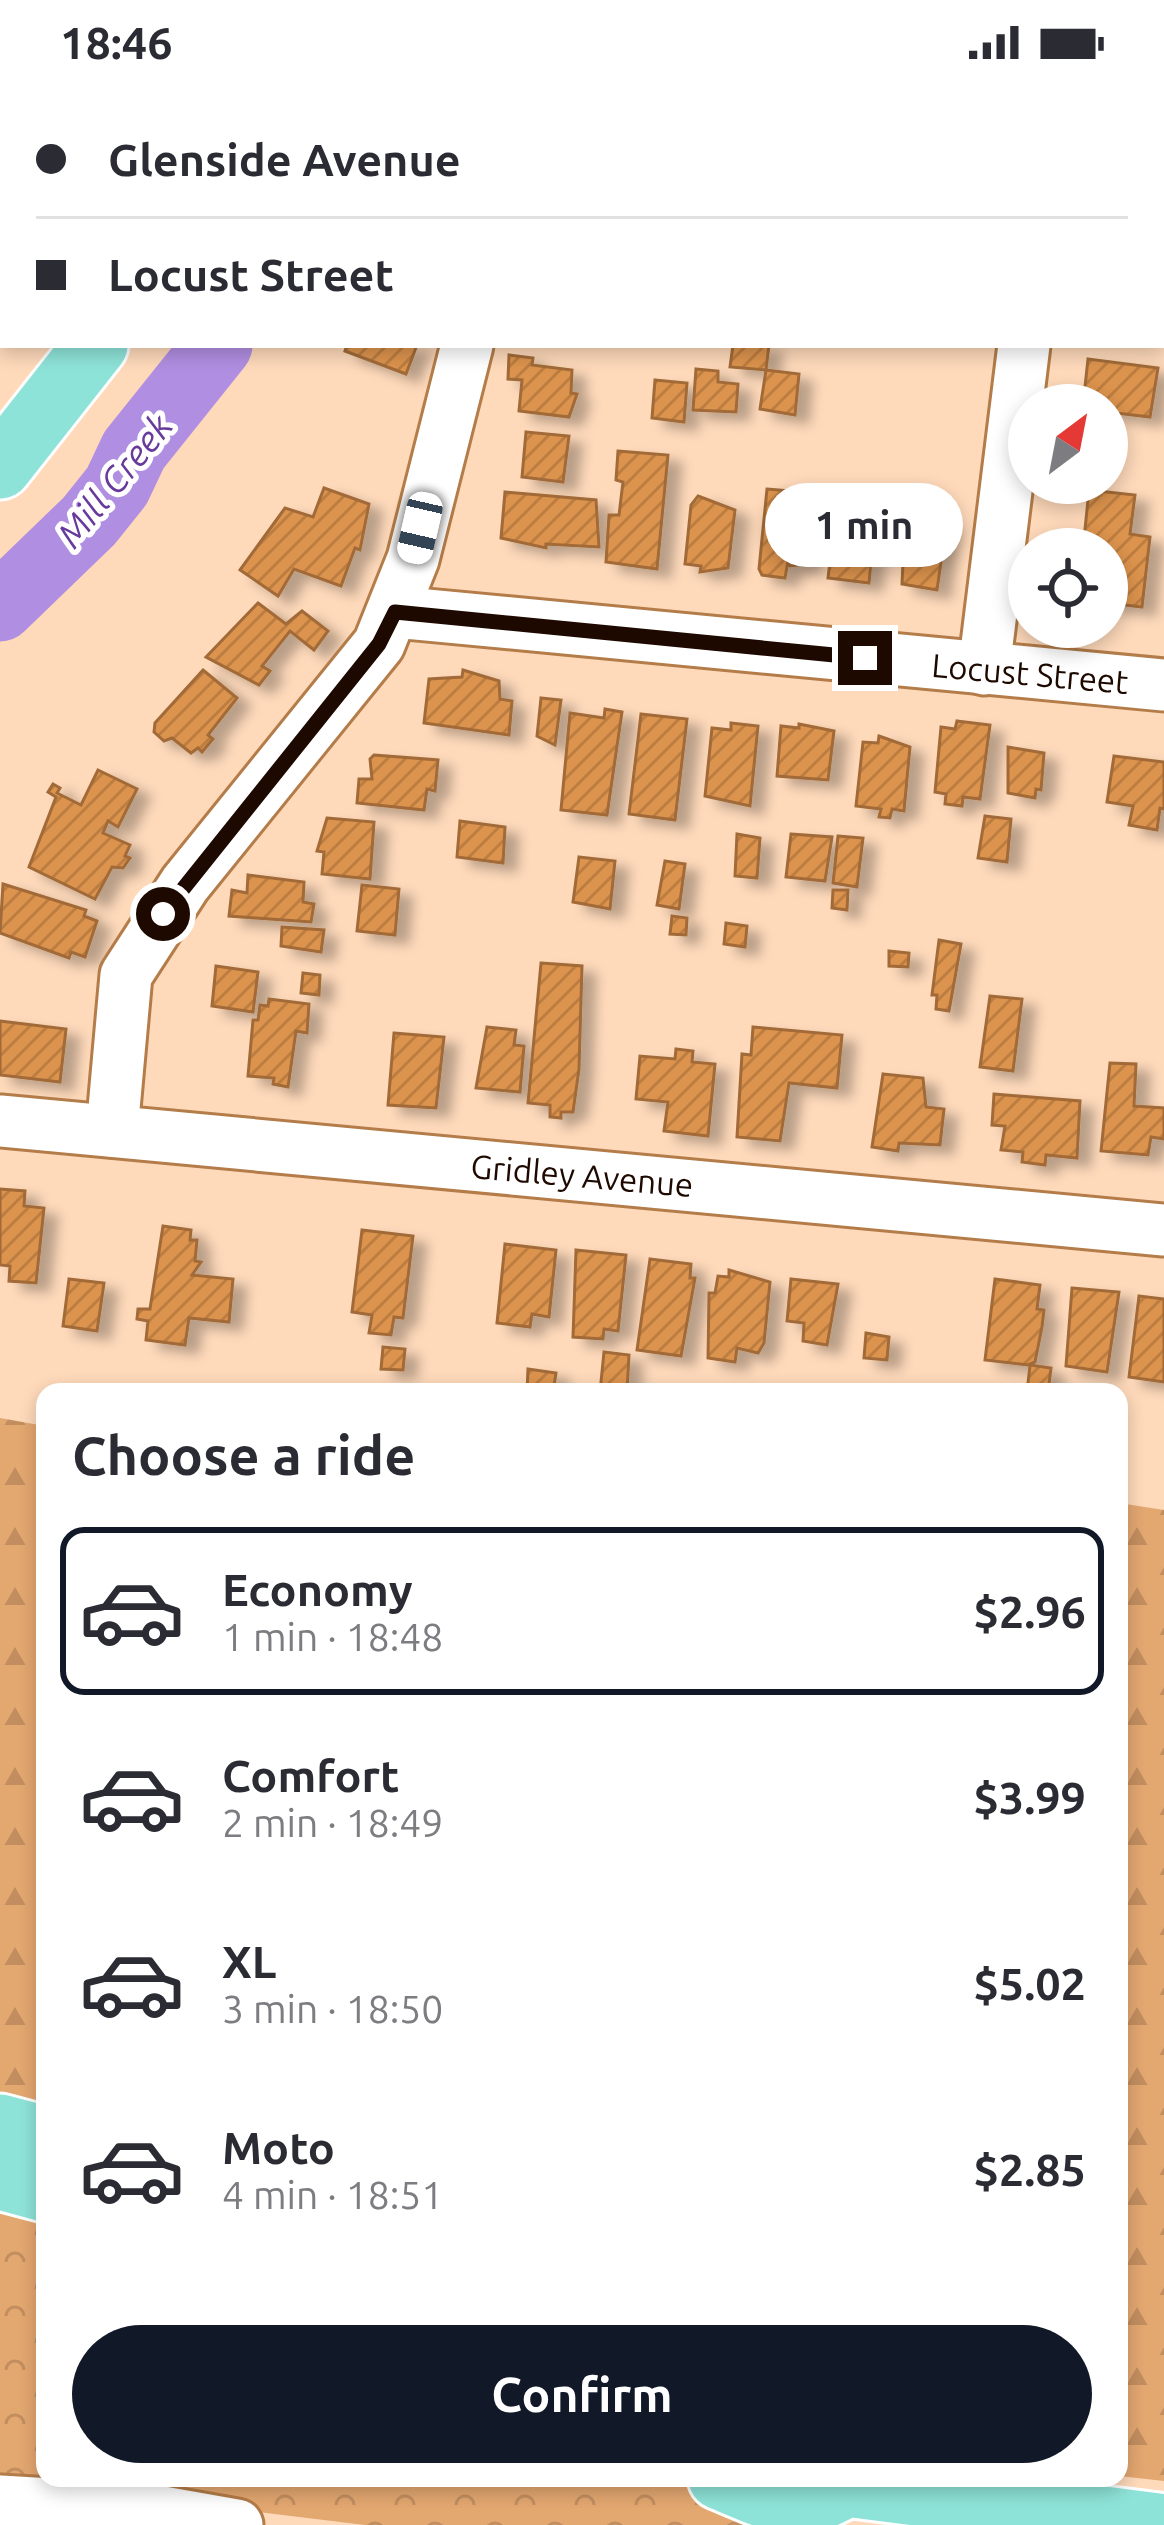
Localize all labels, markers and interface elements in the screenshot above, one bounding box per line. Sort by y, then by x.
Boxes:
text: 18:46 [60,17,173,68]
text: Glenside Avenue [108,134,461,185]
text: Locust Street [108,249,394,300]
north arrow [1008,384,1128,504]
map controls [1008,384,1128,648]
water label: Mill Creek [48,405,180,555]
callout: 1 min [766,484,964,568]
car [394,489,446,567]
text: 1 min [815,503,913,546]
button: locate [1008,528,1128,648]
route end [838,631,892,685]
street label: Locust Street [930,646,1130,700]
route start [136,887,190,941]
street label: Gridley Avenue [469,1147,695,1203]
text: Choose a ride [72,1425,415,1485]
icon: car [78,1557,186,1665]
text: Economy [222,1564,413,1615]
text: $2.96 [973,1586,1086,1637]
text: 1 min · 18:48 [222,1615,443,1658]
icon: car [78,1743,186,1851]
text: Comfort [222,1750,399,1801]
text: $3.99 [973,1772,1086,1823]
text: 2 min · 18:49 [222,1801,443,1844]
icon: car [78,1929,186,2037]
text: XL [222,1936,276,1987]
text: $5.02 [973,1958,1086,2009]
text: 3 min · 18:50 [222,1987,443,2030]
icon: car [78,2115,186,2223]
text: Moto [222,2122,335,2173]
text: $2.85 [973,2144,1086,2195]
text: 4 min · 18:51 [222,2173,443,2216]
button: Confirm [72,2325,1092,2463]

